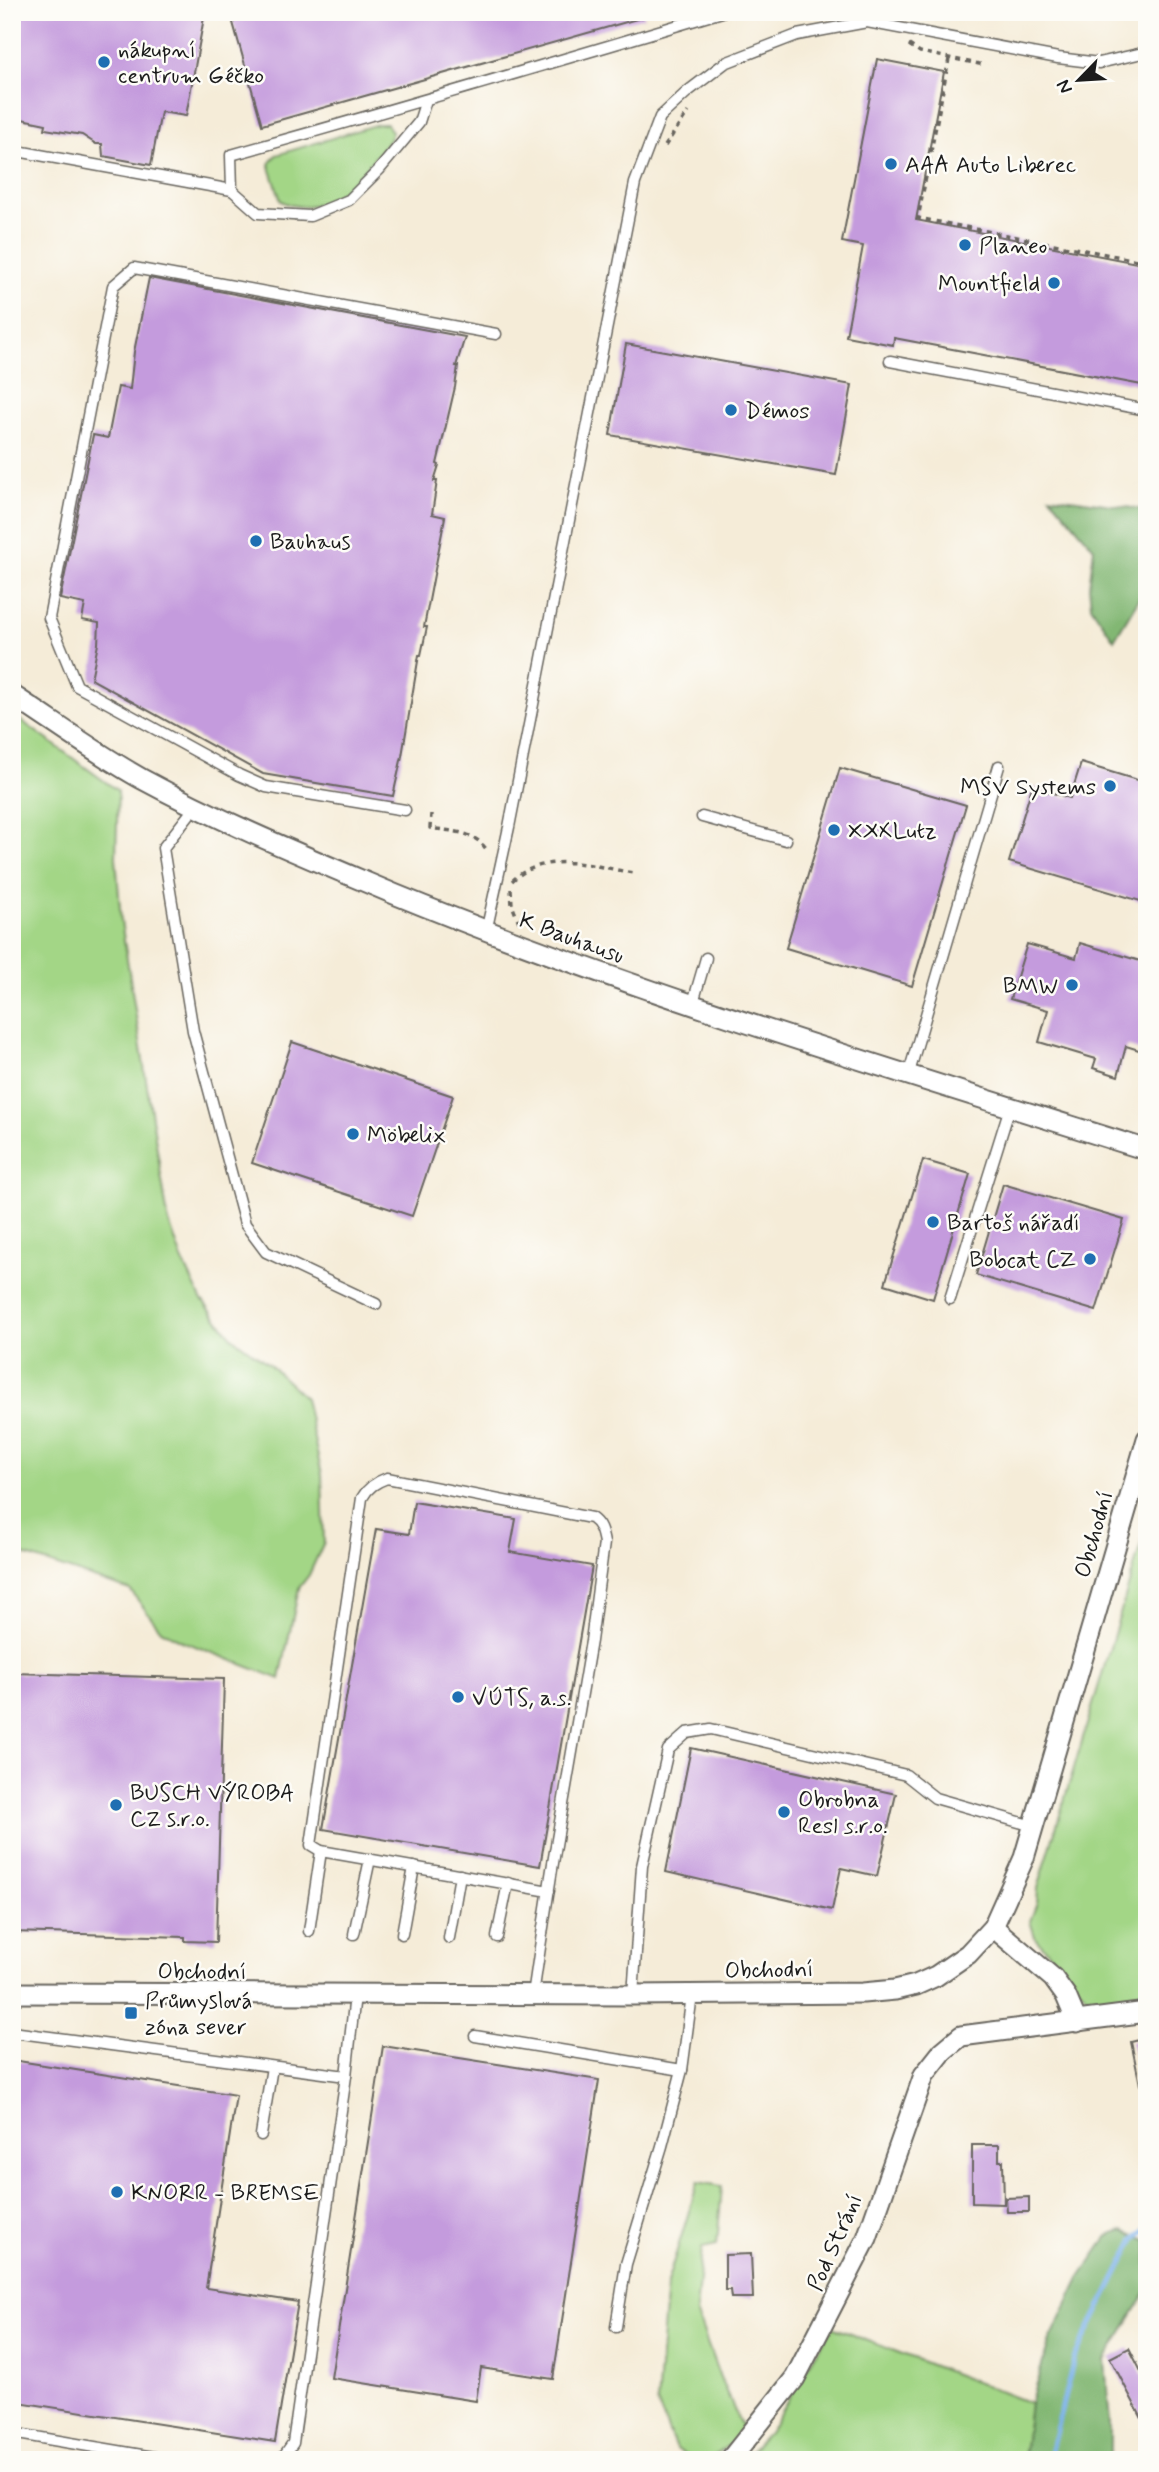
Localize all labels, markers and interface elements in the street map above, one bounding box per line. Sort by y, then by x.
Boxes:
place label: nákupní centrum Géčko [118,36,264,92]
north arrow [1044,46,1114,116]
marker: nákupní centrum Géčko [96,54,112,70]
text: N [1051,76,1079,98]
place label: AAA Auto Liberec [905,151,1076,181]
marker: AAA Auto Liberec [883,156,899,172]
place label: Planeo [979,232,1048,262]
marker: Planeo [957,237,973,253]
place label: Mountfield [938,270,1040,300]
marker: Mountfield [1046,275,1062,291]
place label: Démos [745,397,810,427]
marker: Démos [723,402,739,418]
place label: Bauhaus [270,528,351,558]
marker: Bauhaus [248,533,264,549]
place label: MSV Systems [960,773,1096,803]
marker: MSV Systems [1102,778,1118,794]
place label: XXXLutz [848,817,937,847]
marker: XXXLutz [826,822,842,838]
street label: K Bauhausu [515,906,628,972]
place label: BMW [1003,972,1058,1002]
marker: BMW [1064,977,1080,993]
place label: Möbelix [367,1121,446,1151]
marker: Möbelix [345,1126,361,1142]
place label: Bartoš nářadí [947,1209,1080,1239]
marker: Bartoš nářadí [925,1214,941,1230]
place label: Bobcat CZ [969,1246,1076,1276]
marker: Bobcat CZ [1082,1251,1098,1267]
street label: Obchodní [1068,1488,1122,1581]
place label: VÚTS, a.s. [472,1684,571,1714]
marker: VÚTS, a.s. [450,1689,466,1705]
place label: BUSCH VÝROBA CZ s.r.o. [130,1779,294,1835]
place label: Obrobna Resl s.r.o. [798,1786,888,1842]
marker: BUSCH VÝROBA CZ s.r.o. [108,1797,124,1813]
marker: Obrobna Resl s.r.o. [776,1804,792,1820]
street label: Obchodní [724,1955,814,1987]
street label: Obchodní [157,1958,247,1988]
place label: Průmyslová zóna sever [145,1987,252,2043]
marker: Průmyslová zóna sever [123,2005,139,2021]
place label: KNORR - BREMSE [131,2179,319,2209]
marker: KNORR - BREMSE [109,2184,125,2200]
street label: Pod Strání [801,2190,871,2296]

